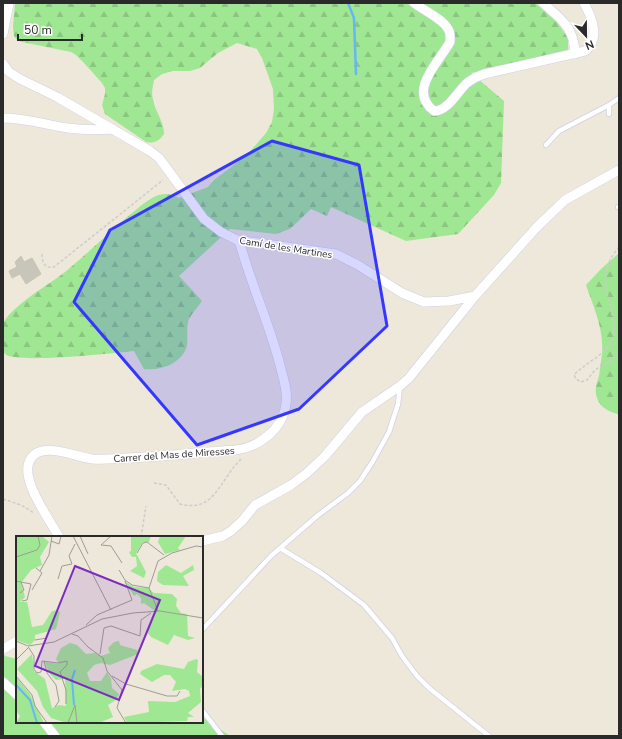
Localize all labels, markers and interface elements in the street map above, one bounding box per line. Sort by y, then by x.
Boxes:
scale bar [18,16,82,42]
north arrow [566,16,606,56]
text: 50 m [24,22,52,38]
text: N [583,36,596,53]
street label: Camí de les Martines [238,234,334,262]
street label: Carrer del Mas de Miresses [113,444,235,466]
inset map [16,536,203,723]

